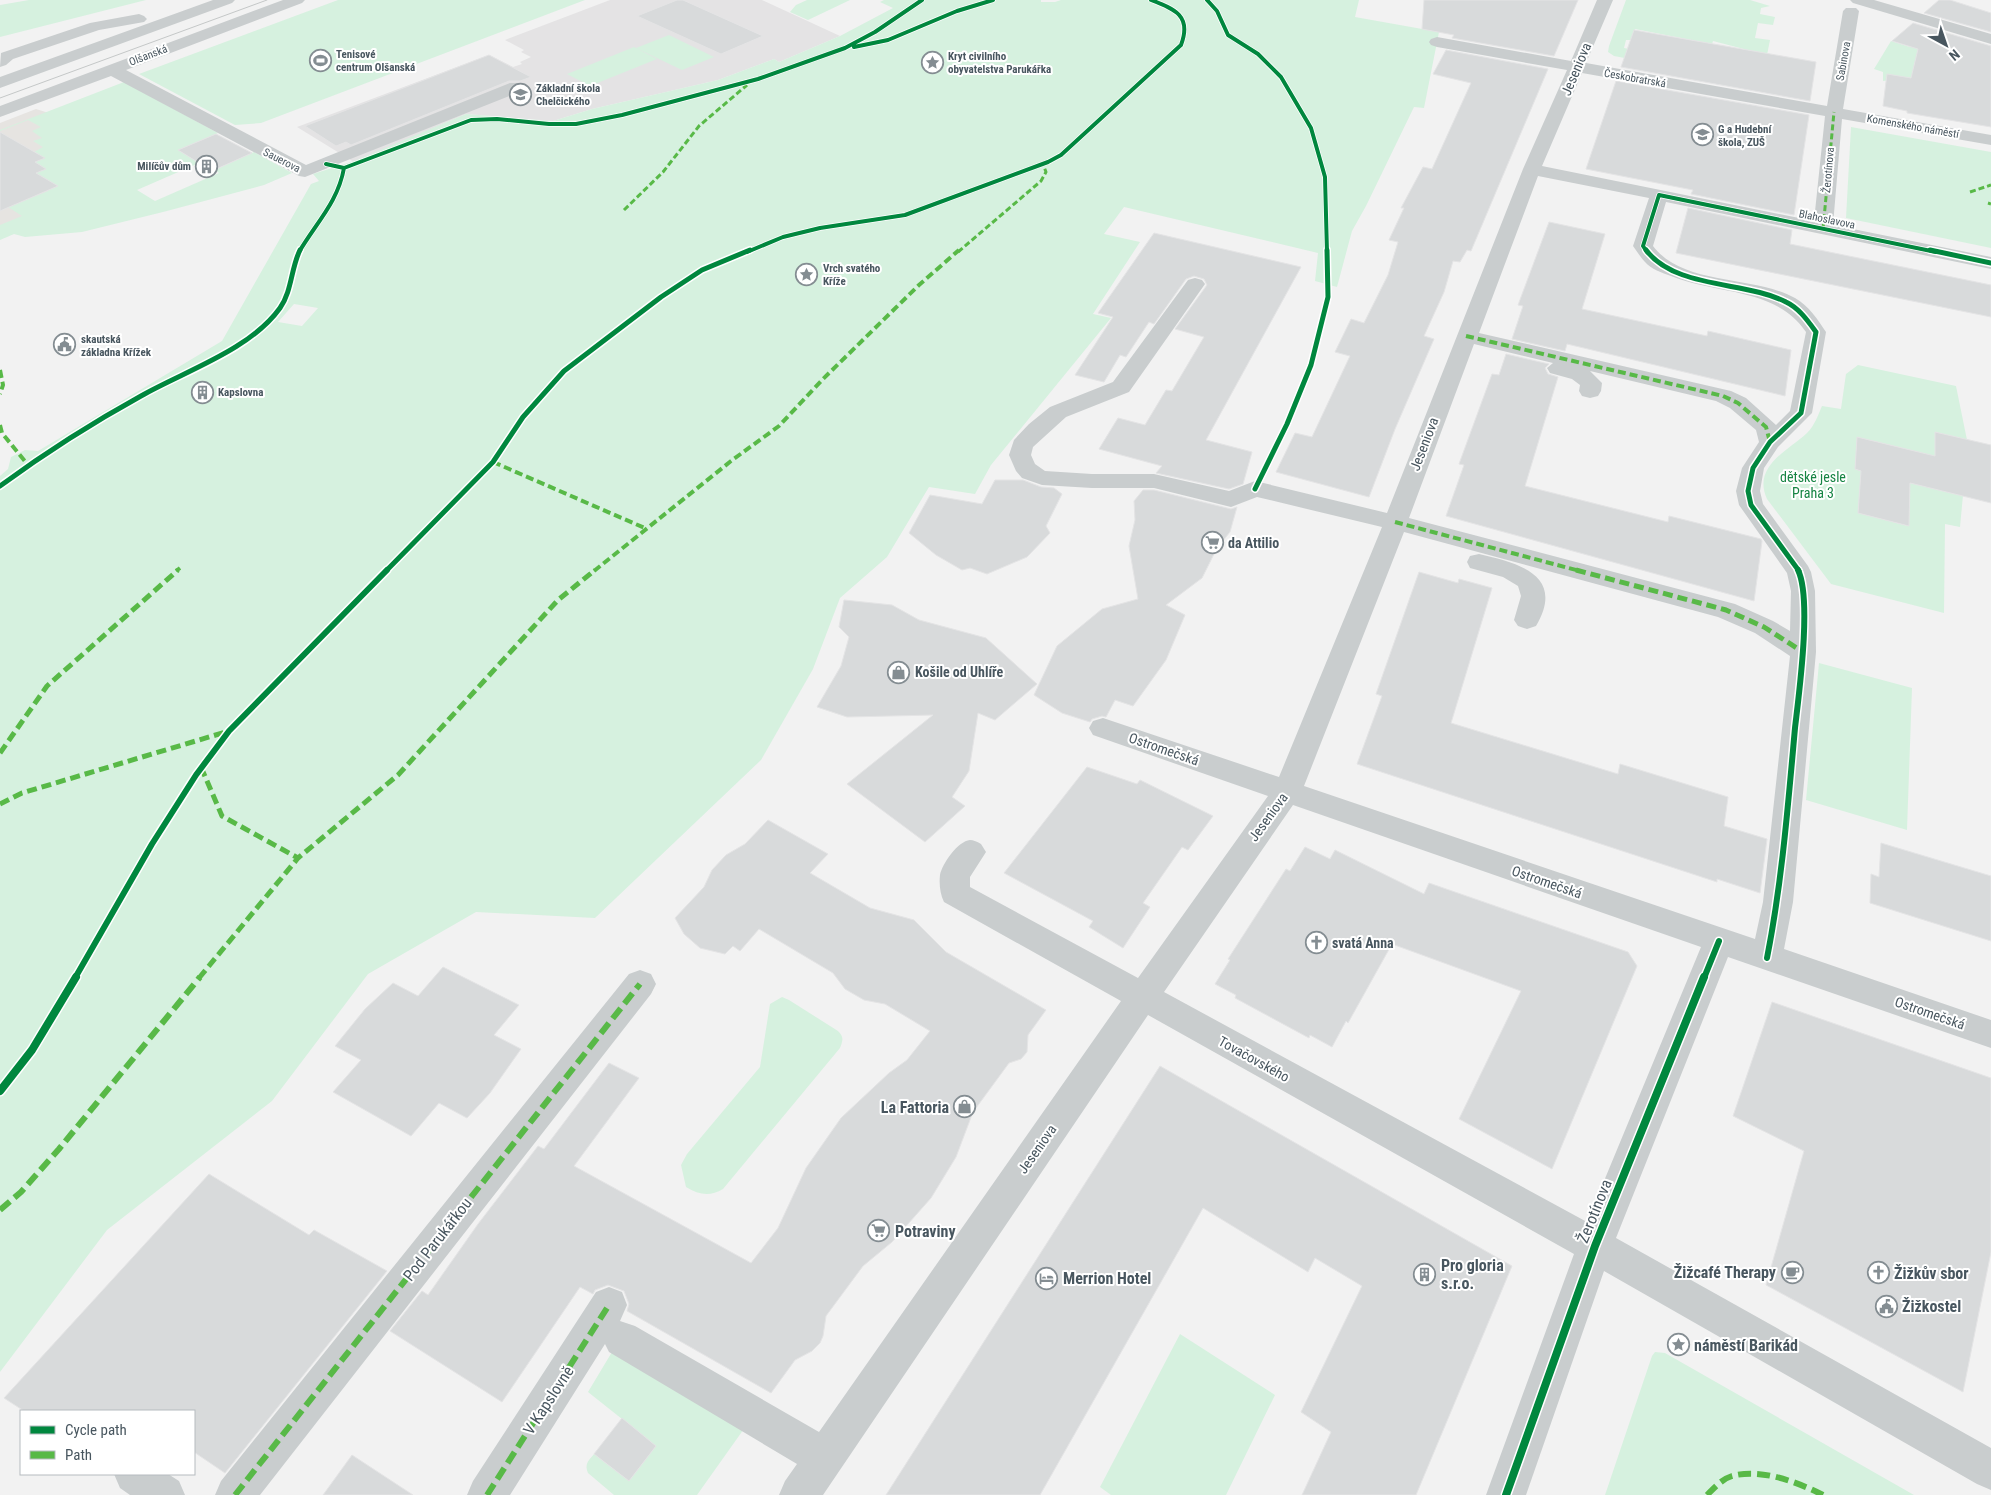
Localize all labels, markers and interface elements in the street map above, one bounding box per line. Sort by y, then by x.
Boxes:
north arrow [1921,20,1971,70]
street label: Jeseniova [1558,40,1594,98]
street label: Sabinova [1834,40,1853,82]
street label: Olšanská [127,42,169,69]
text: N [1946,46,1963,64]
sports icon: Tenisové centrum Olšanská [308,48,332,72]
place label: Tenisové centrum Olšanská [336,48,415,74]
place icon: Kryt civilního obyvatelstva Parukářka [920,50,944,74]
place label: Kryt civilního obyvatelstva Parukářka [948,50,1051,76]
street label: Českobratrská [1603,66,1667,90]
school or university icon: Základní škola Chelčického [508,82,532,106]
place label: Základní škola Chelčického [536,82,600,108]
street label: Komenského náměstí [1866,112,1960,141]
school or university icon: G a Hudební škola, ZUŠ [1690,123,1714,147]
place label: G a Hudební škola, ZUŠ [1718,123,1772,149]
street label: Sauerova [261,146,303,175]
street label: Žerotínova [1820,147,1837,194]
building icon: Milíčův dům [195,154,219,178]
place label: Milíčův dům [137,160,191,173]
street label: Blahoslavova [1798,207,1856,232]
place icon: Vrch svatého Kříže [795,262,819,286]
place label: Vrch svatého Kříže [823,262,881,288]
public building icon: skautská základna Křížek [53,333,77,357]
place label: skautská základna Křížek [81,333,152,359]
building icon: Kapslovna [190,380,214,404]
place label: Kapslovna [218,386,263,399]
street label: Jeseniova [1407,415,1441,473]
park label: dětské jesle Praha 3 [1780,469,1846,501]
supermarket icon: da Attilio [1200,531,1224,555]
place label: da Attilio [1228,535,1279,551]
shop icon: Košile od Uhlíře [887,660,911,684]
place label: Košile od Uhlíře [915,664,1004,680]
street label: Ostromečská [1127,730,1201,768]
street label: Jeseniova [1245,790,1291,844]
street label: Ostromečská [1510,863,1584,901]
church icon: svatá Anna [1304,931,1328,955]
place label: svatá Anna [1332,935,1394,951]
street label: Ostromečská [1893,994,1967,1032]
street label: Tovačovského [1216,1033,1292,1085]
shop icon: La Fattoria [953,1095,977,1119]
place label: La Fattoria [881,1098,949,1117]
street label: Jeseniova [1014,1122,1060,1176]
street label: Žerotínova [1573,1177,1616,1246]
street label: Pod Parukářkou [399,1194,476,1285]
supermarket icon: Potraviny [867,1219,891,1243]
place label: Potraviny [895,1222,956,1241]
place label: Pro gloria s.r.o. [1441,1256,1504,1293]
cafe icon: Žižcafé Therapy [1780,1260,1804,1284]
church icon: Žižkův sbor [1866,1261,1890,1285]
building icon: Pro gloria s.r.o. [1413,1262,1437,1286]
place label: Žižcafé Therapy [1674,1263,1776,1282]
place label: Žižkův sbor [1894,1264,1969,1283]
hotel icon: Merrion Hotel [1035,1266,1059,1290]
place label: Merrion Hotel [1063,1269,1151,1288]
public building icon: Žižkostel [1874,1294,1898,1318]
place label: Žižkostel [1902,1297,1961,1316]
place icon: náměstí Barikád [1666,1333,1690,1357]
place label: náměstí Barikád [1694,1336,1798,1355]
street label: V Kapslovně [519,1362,578,1438]
legend [20,1410,195,1475]
text: Cycle path [65,1421,127,1439]
text: Path [65,1446,92,1464]

